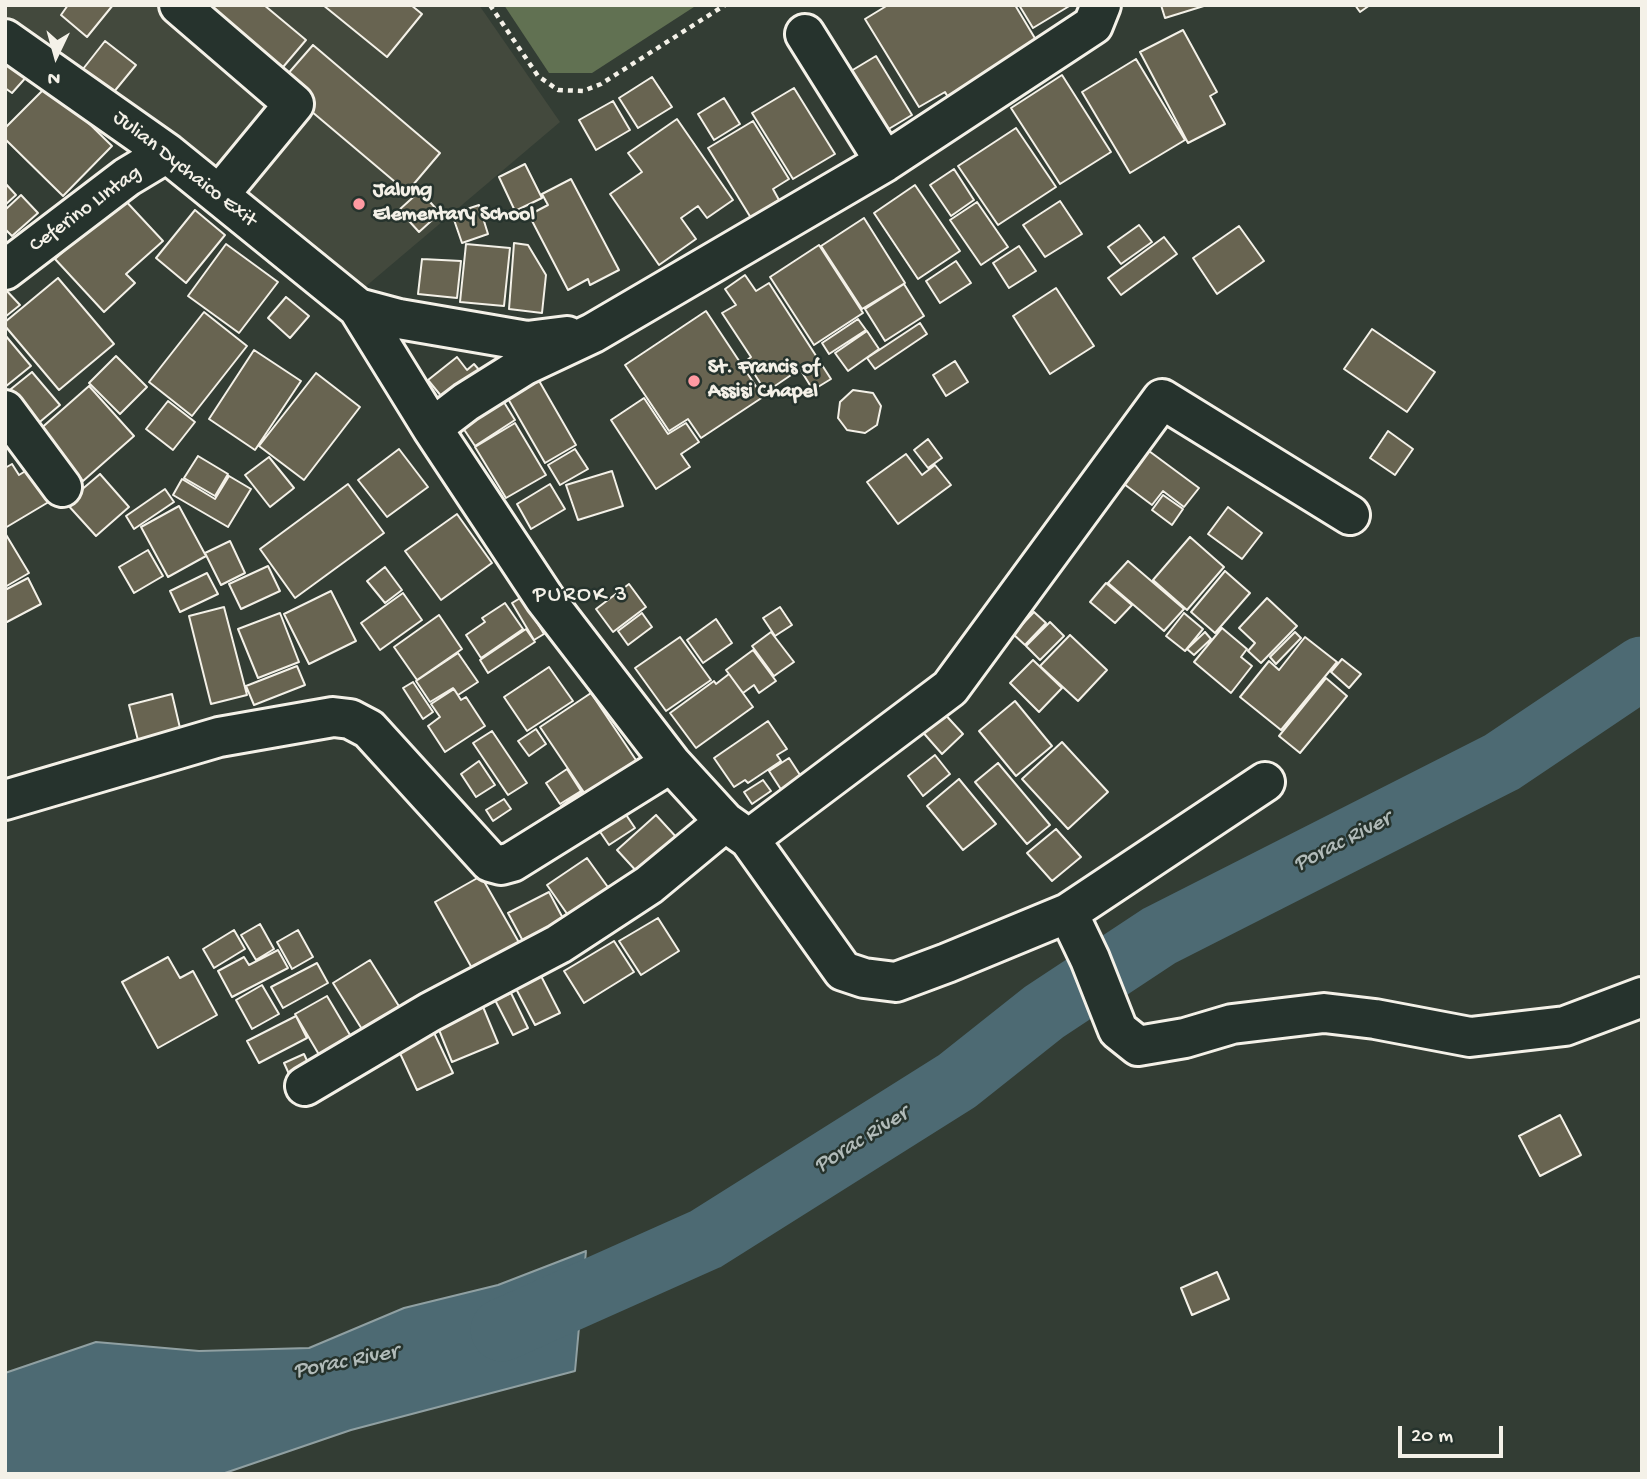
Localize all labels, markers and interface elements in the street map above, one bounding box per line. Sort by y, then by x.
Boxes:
north arrow [21,21,91,91]
text: N [47,65,61,89]
street label: Julian Dychaico Exit [107,106,261,234]
street label: Ceferino LIntag [25,161,147,259]
place label: Jalung Elementary School [373,179,535,229]
marker: Jalung Elementary School [351,196,367,212]
place label: St. Francis of Assisi Chapel [708,356,819,406]
marker: St. Francis of Assisi Chapel [686,373,702,389]
district label: PUROK 3 [534,582,628,610]
water label: Porac River [1290,807,1396,879]
water label: Porac River [810,1101,914,1181]
water label: Porac River [291,1339,401,1387]
scale bar [1402,1412,1507,1456]
text: 20 m [1411,1425,1453,1450]

